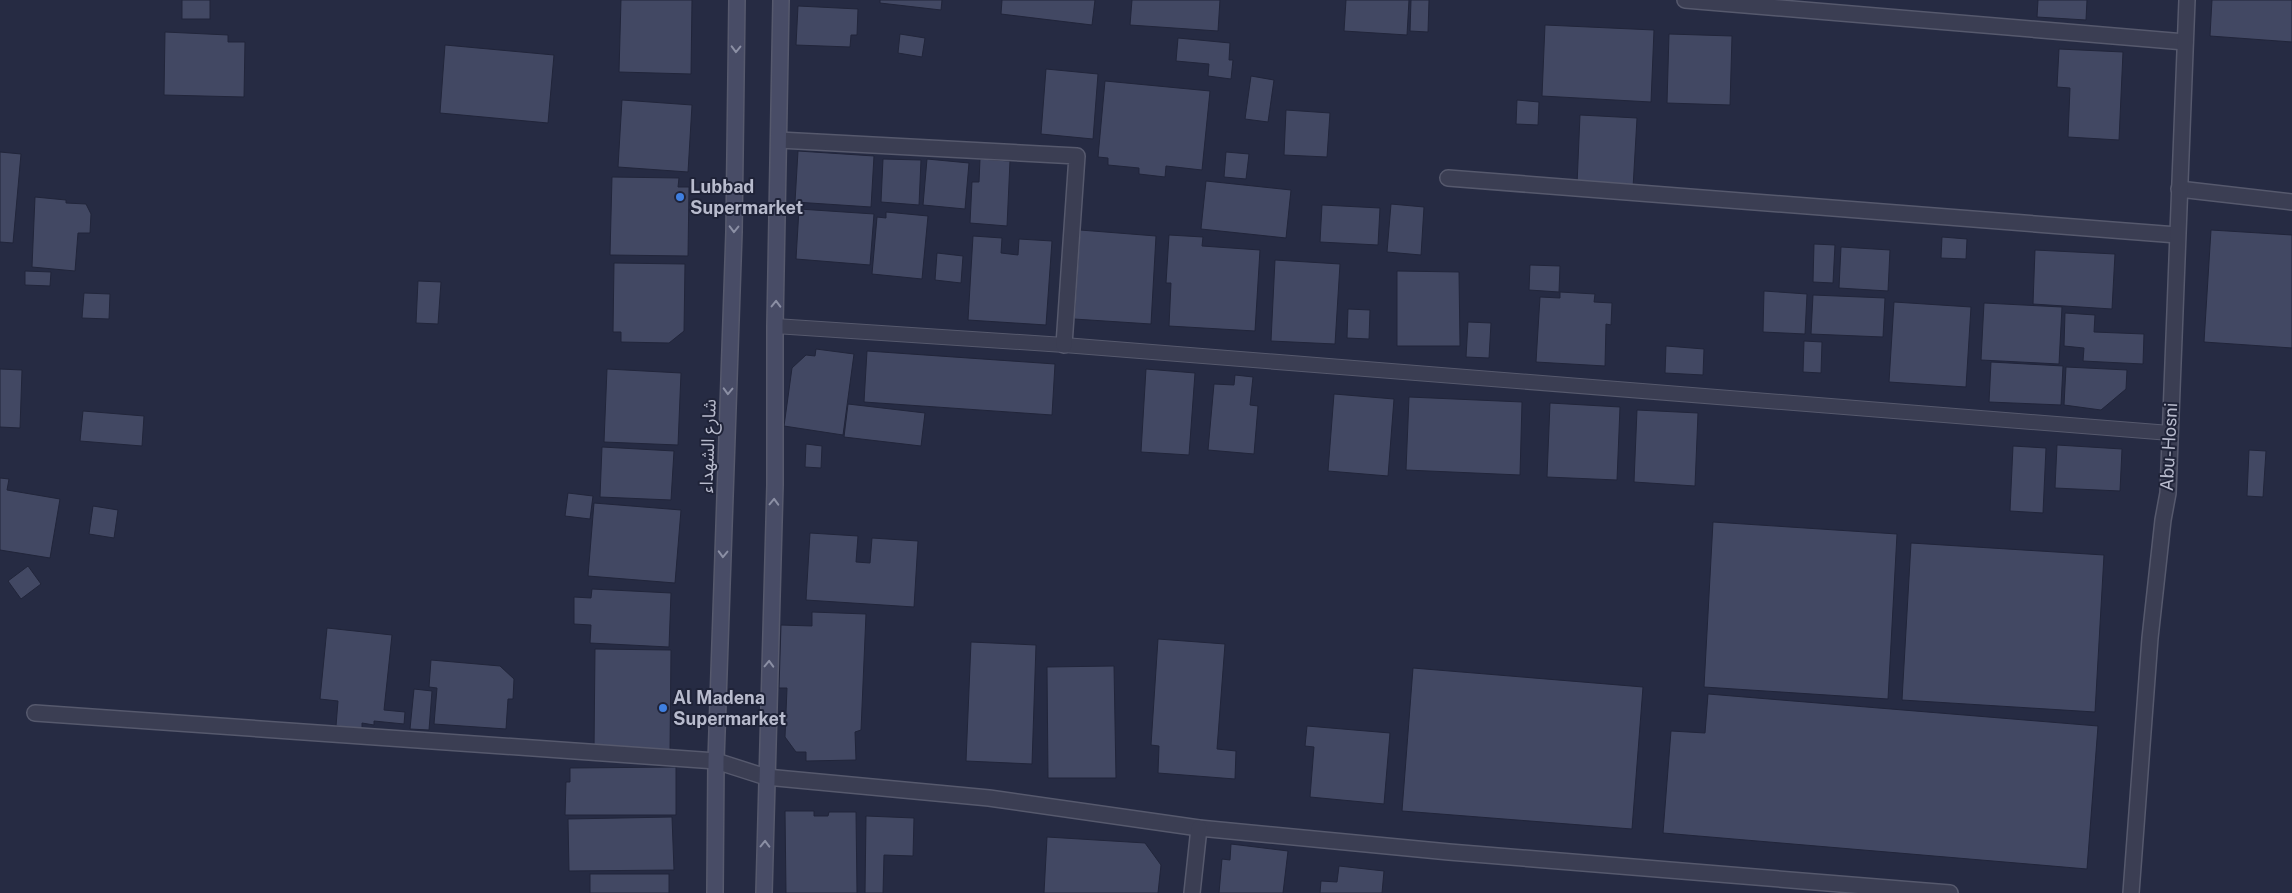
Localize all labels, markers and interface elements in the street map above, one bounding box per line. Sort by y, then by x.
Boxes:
one-way arrow [731,45,741,53]
place label: Lubbad Supermarket [690,176,803,218]
marker: Lubbad Supermarket [674,191,686,203]
one-way arrow [728,225,739,233]
one-way arrow [771,300,781,308]
one-way arrow [723,387,734,395]
street label: شارع الشهداء [695,399,724,494]
street label: Abu-Hosni [2156,402,2181,492]
one-way arrow [769,498,779,506]
one-way arrow [718,550,728,558]
one-way arrow [764,660,774,668]
place label: Al Madena Supermarket [673,687,786,729]
marker: Al Madena Supermarket [657,702,669,714]
one-way arrow [760,840,770,848]

